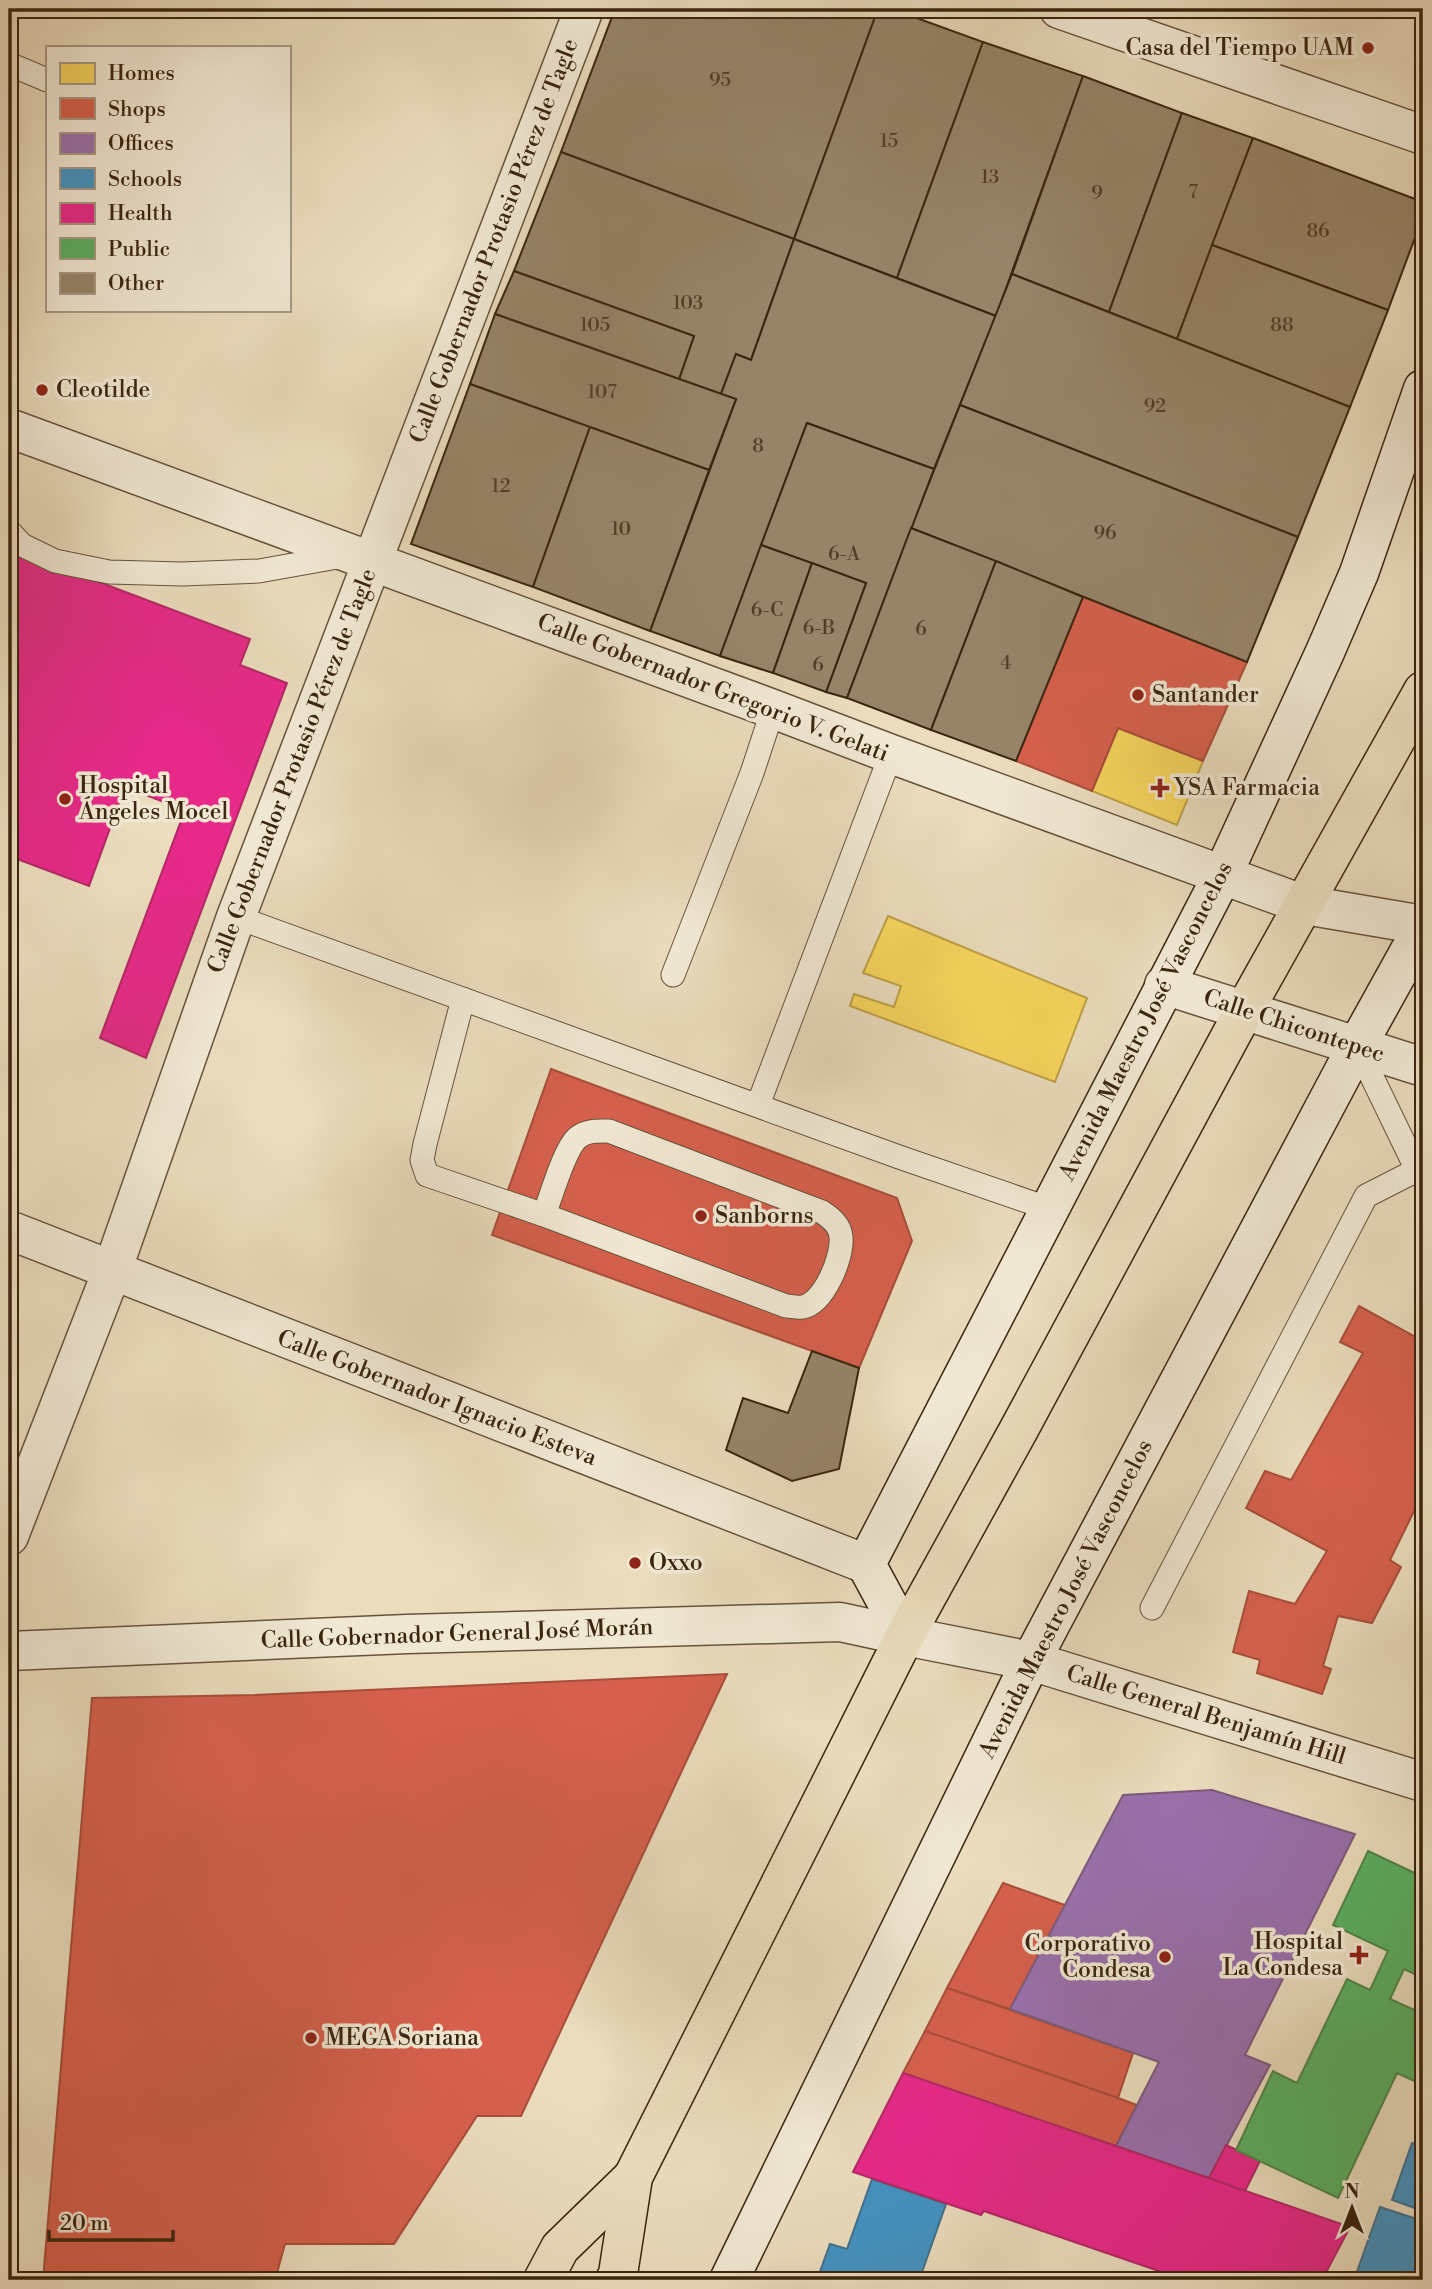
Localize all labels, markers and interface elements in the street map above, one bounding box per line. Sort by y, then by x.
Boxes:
place label: Casa del Tiempo UAM [1125,34,1355,62]
street label: Calle Gobernador Protasio Pérez de Tagle [404,35,584,447]
marker: Casa del Tiempo UAM [1360,40,1376,56]
legend [46,46,290,312]
text: Homes [108,61,175,87]
house number: 95 [709,68,731,92]
text: Shops [108,97,166,123]
house number: 15 [880,129,898,153]
text: Offices [108,131,174,157]
house number: 13 [981,165,999,189]
text: Schools [108,167,182,193]
house number: 7 [1188,180,1198,204]
house number: 9 [1091,181,1103,205]
text: Health [108,201,173,227]
house number: 86 [1306,219,1330,243]
text: Public [108,237,170,263]
text: Other [108,271,164,297]
house number: 103 [673,291,703,315]
house number: 105 [580,313,610,337]
house number: 88 [1270,313,1294,337]
place label: Cleotilde [56,376,150,404]
house number: 107 [587,380,617,404]
marker: Cleotilde [34,382,50,398]
house number: 92 [1144,394,1166,418]
house number: 8 [752,434,764,458]
house number: 12 [491,474,511,498]
house number: 10 [611,517,631,541]
house number: 96 [1093,521,1117,545]
house number: 6-A [828,542,861,566]
street label: Calle Gobernador Protasio Pérez de Tagle [202,565,382,977]
house number: 6-C [751,598,783,622]
street label: Calle Gobernador Gregorio V. Gelati [533,608,893,768]
house number: 6-B [803,616,835,640]
house number: 6 [915,617,927,641]
house number: 4 [1000,651,1012,675]
house number: 6 [812,653,824,677]
place label: Santander [1152,681,1259,709]
marker: Santander [1130,687,1146,703]
place label: Hospital Ángeles Mocel [78,772,228,826]
place label: YSA Farmacia [1173,774,1320,802]
marker: YSA Farmacia [1152,780,1168,796]
marker: Hospital Ángeles Mocel [57,791,73,807]
street label: Avenida Maestro José Vasconcelos [1053,857,1239,1186]
street label: Calle Chicontepec [1200,984,1388,1068]
place label: Sanborns [715,1202,814,1230]
marker: Sanborns [693,1208,709,1224]
street label: Calle Gobernador Ignacio Esteva [273,1324,601,1472]
street label: Avenida Maestro José Vasconcelos [973,1435,1159,1764]
place label: Oxxo [649,1549,703,1577]
marker: Oxxo [627,1555,643,1571]
street label: Calle Gobernador General José Morán [260,1613,654,1655]
street label: Calle General Benjamín Hill [1063,1659,1349,1771]
place label: Hospital La Condesa [1223,1928,1343,1982]
place label: Corporativo Condesa [1024,1930,1151,1984]
marker: Hospital La Condesa [1349,1945,1369,1965]
marker: Corporativo Condesa [1157,1949,1173,1965]
place label: MEGA Soriana [325,2024,479,2052]
marker: MEGA Soriana [303,2030,319,2046]
north arrow [1316,2174,1386,2244]
text: N [1344,2180,1360,2204]
scale bar [49,2198,173,2242]
text: 20 m [60,2211,109,2237]

